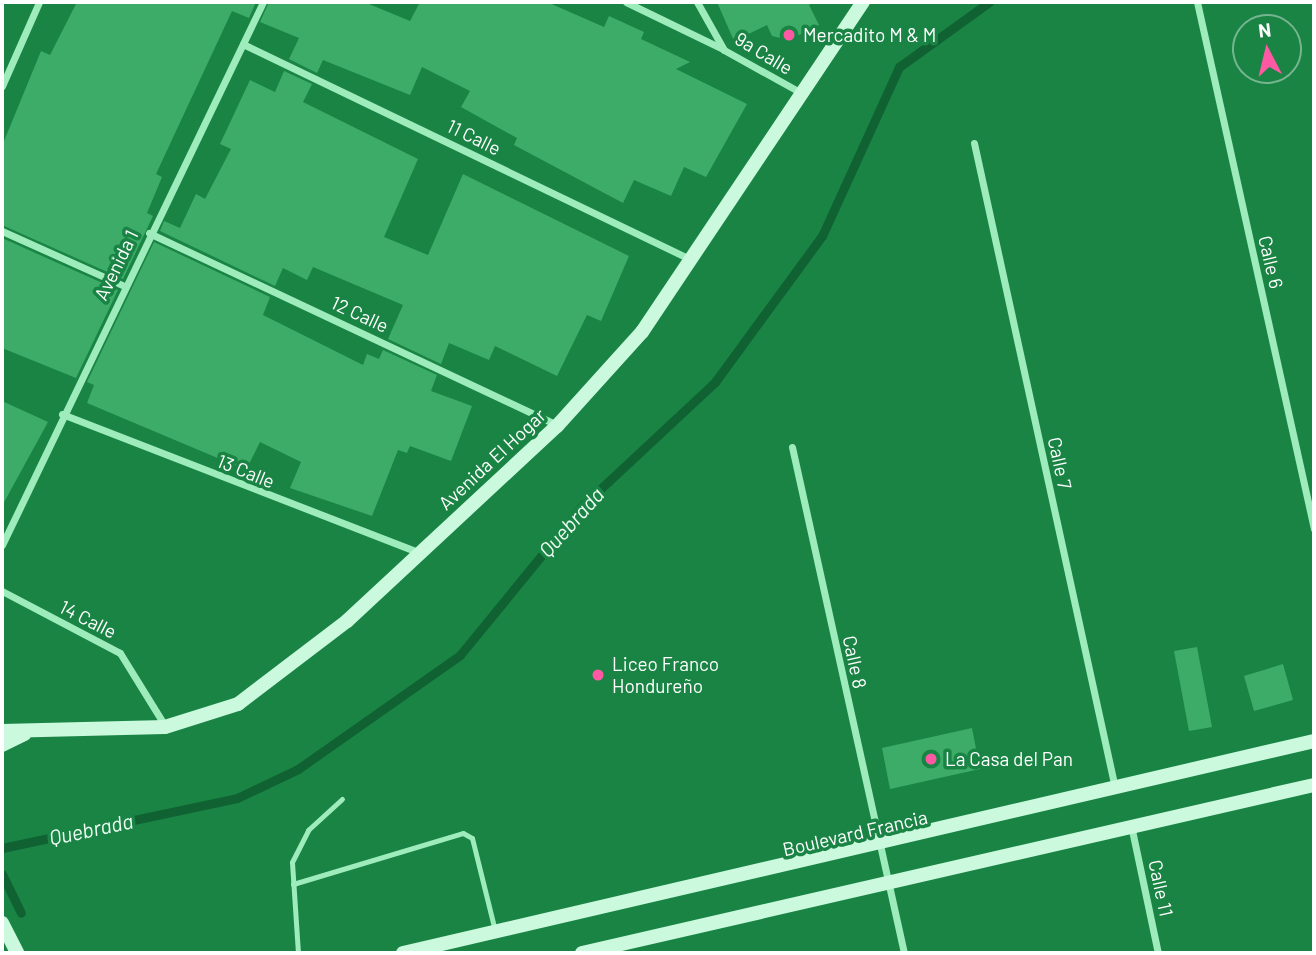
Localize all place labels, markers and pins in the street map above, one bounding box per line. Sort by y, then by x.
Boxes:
place label: Mercadito M & M [803,24,936,46]
marker: Mercadito M & M [781,27,797,43]
place label: Liceo Franco Hondureño [612,653,719,697]
marker: Liceo Franco Hondureño [590,667,606,683]
place label: La Casa del Pan [945,748,1073,770]
marker: La Casa del Pan [923,751,939,767]

